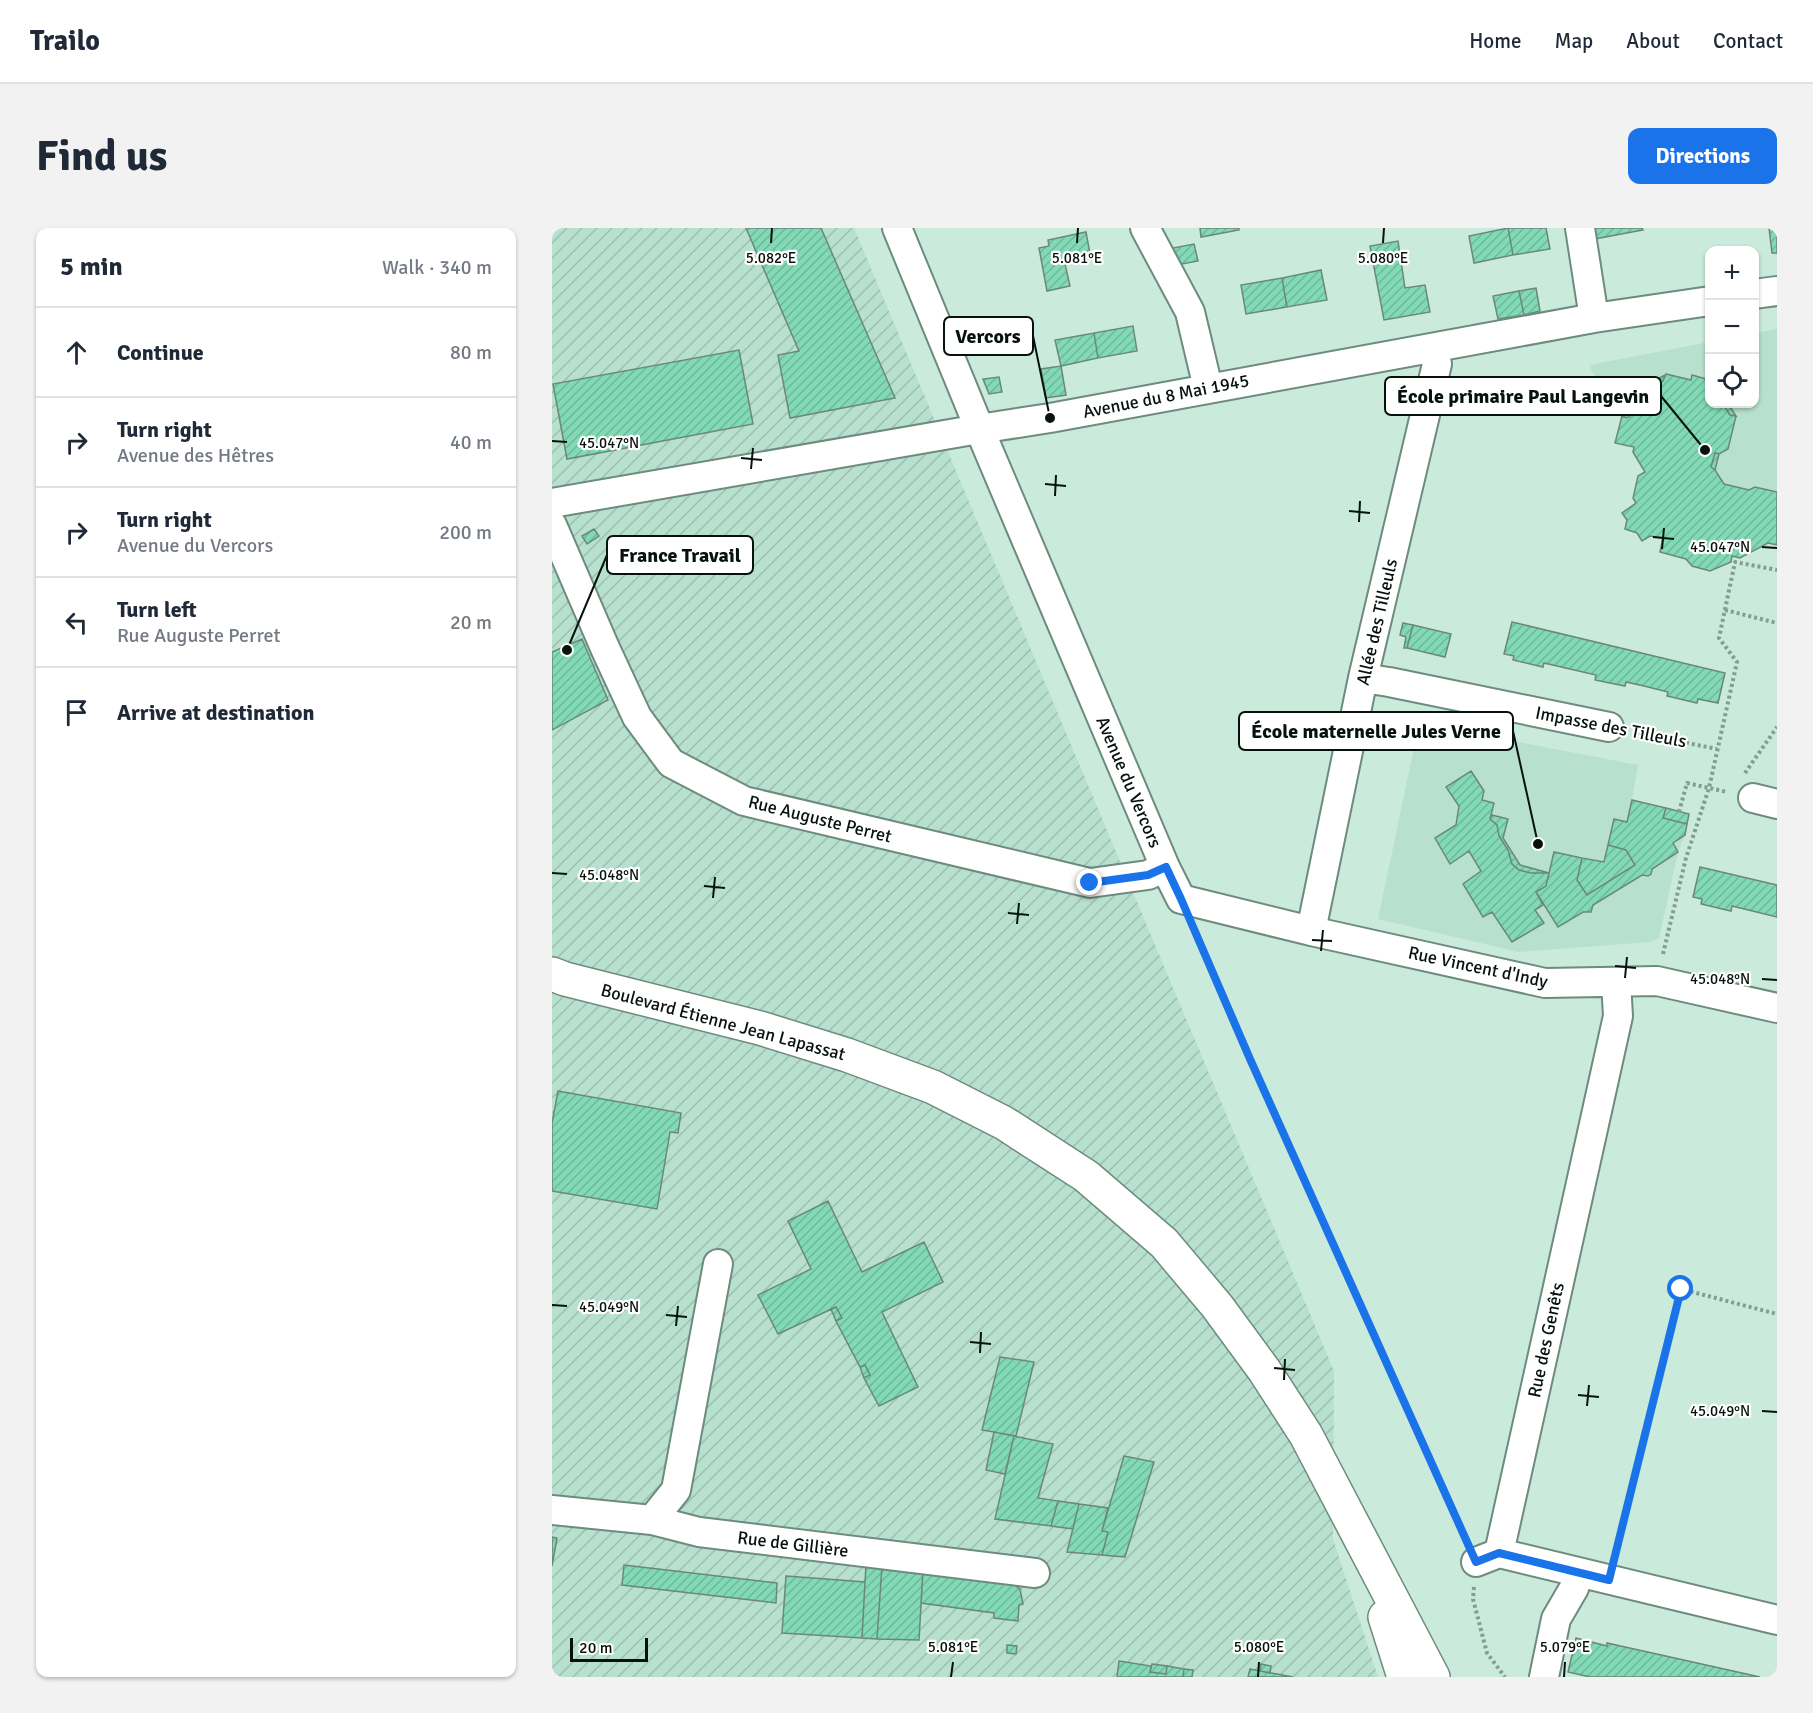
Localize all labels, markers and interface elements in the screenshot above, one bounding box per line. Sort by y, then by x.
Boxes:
text: Trailo [30,24,100,58]
text: Home [1469,28,1522,54]
text: Map [1555,28,1593,54]
text: About [1626,28,1680,54]
text: Contact [1713,28,1783,54]
button: Directions [1628,128,1777,184]
text: Find us [36,131,167,182]
map controls [1705,246,1759,408]
button: + [1705,246,1759,300]
text: 5.082°E [746,249,796,267]
text: 5.081°E [1052,249,1102,267]
text: 5.080°E [1358,249,1408,267]
text: 5 min [60,251,123,283]
text: Walk · 340 m [382,255,492,280]
button: − [1705,300,1759,354]
callout: Vercors [944,317,1033,355]
text: Vercors [955,324,1021,349]
icon: ahead [60,336,93,369]
text: Continue [117,339,204,366]
text: 80 m [450,340,492,365]
button: locate [1705,354,1759,408]
street label: Avenue du 8 Mai 1945 [1081,369,1251,423]
callout: École primaire Paul Langevin [1385,377,1661,415]
text: École primaire Paul Langevin [1397,384,1649,409]
text: Turn right [117,416,212,443]
icon: right [60,426,93,459]
text: 40 m [450,430,492,455]
text: 45.047°N [579,434,639,452]
text: Avenue des Hêtres [117,443,274,468]
text: Turn right [117,506,212,533]
icon: right [60,516,93,549]
text: 200 m [439,520,492,545]
text: Avenue du Vercors [117,533,273,558]
callout: France Travail [607,536,753,574]
text: 45.047°N [1690,538,1750,556]
text: France Travail [619,543,741,568]
street label: Allée des Tilleuls [1352,556,1402,687]
text: Turn left [117,596,197,623]
icon: left [60,606,93,639]
text: 20 m [450,610,492,635]
text: Rue Auguste Perret [117,623,280,648]
icon: arrive [60,696,93,729]
text: Arrive at destination [117,699,314,726]
street label: Impasse des Tilleuls [1534,702,1688,752]
callout: École maternelle Jules Verne [1239,712,1513,750]
street label: Avenue du Vercors [1091,713,1167,851]
text: École maternelle Jules Verne [1251,719,1501,744]
street label: Rue Auguste Perret [746,791,894,847]
text: 45.048°N [579,866,639,884]
route end [1076,869,1102,895]
street label: Rue Vincent d'Indy [1406,941,1550,993]
text: 45.048°N [1690,970,1750,988]
street label: Boulevard Étienne Jean Lapassat [598,979,848,1065]
route start [1667,1275,1693,1301]
street label: Rue des Genêts [1523,1280,1569,1400]
text: 45.049°N [579,1298,639,1316]
text: 45.049°N [1690,1402,1750,1420]
street label: Rue de Gillière [736,1526,850,1562]
scale bar [570,1635,648,1662]
text: 20 m [579,1638,613,1658]
text: 5.081°E [928,1638,978,1656]
text: 5.080°E [1234,1638,1284,1656]
text: 5.079°E [1540,1638,1590,1656]

